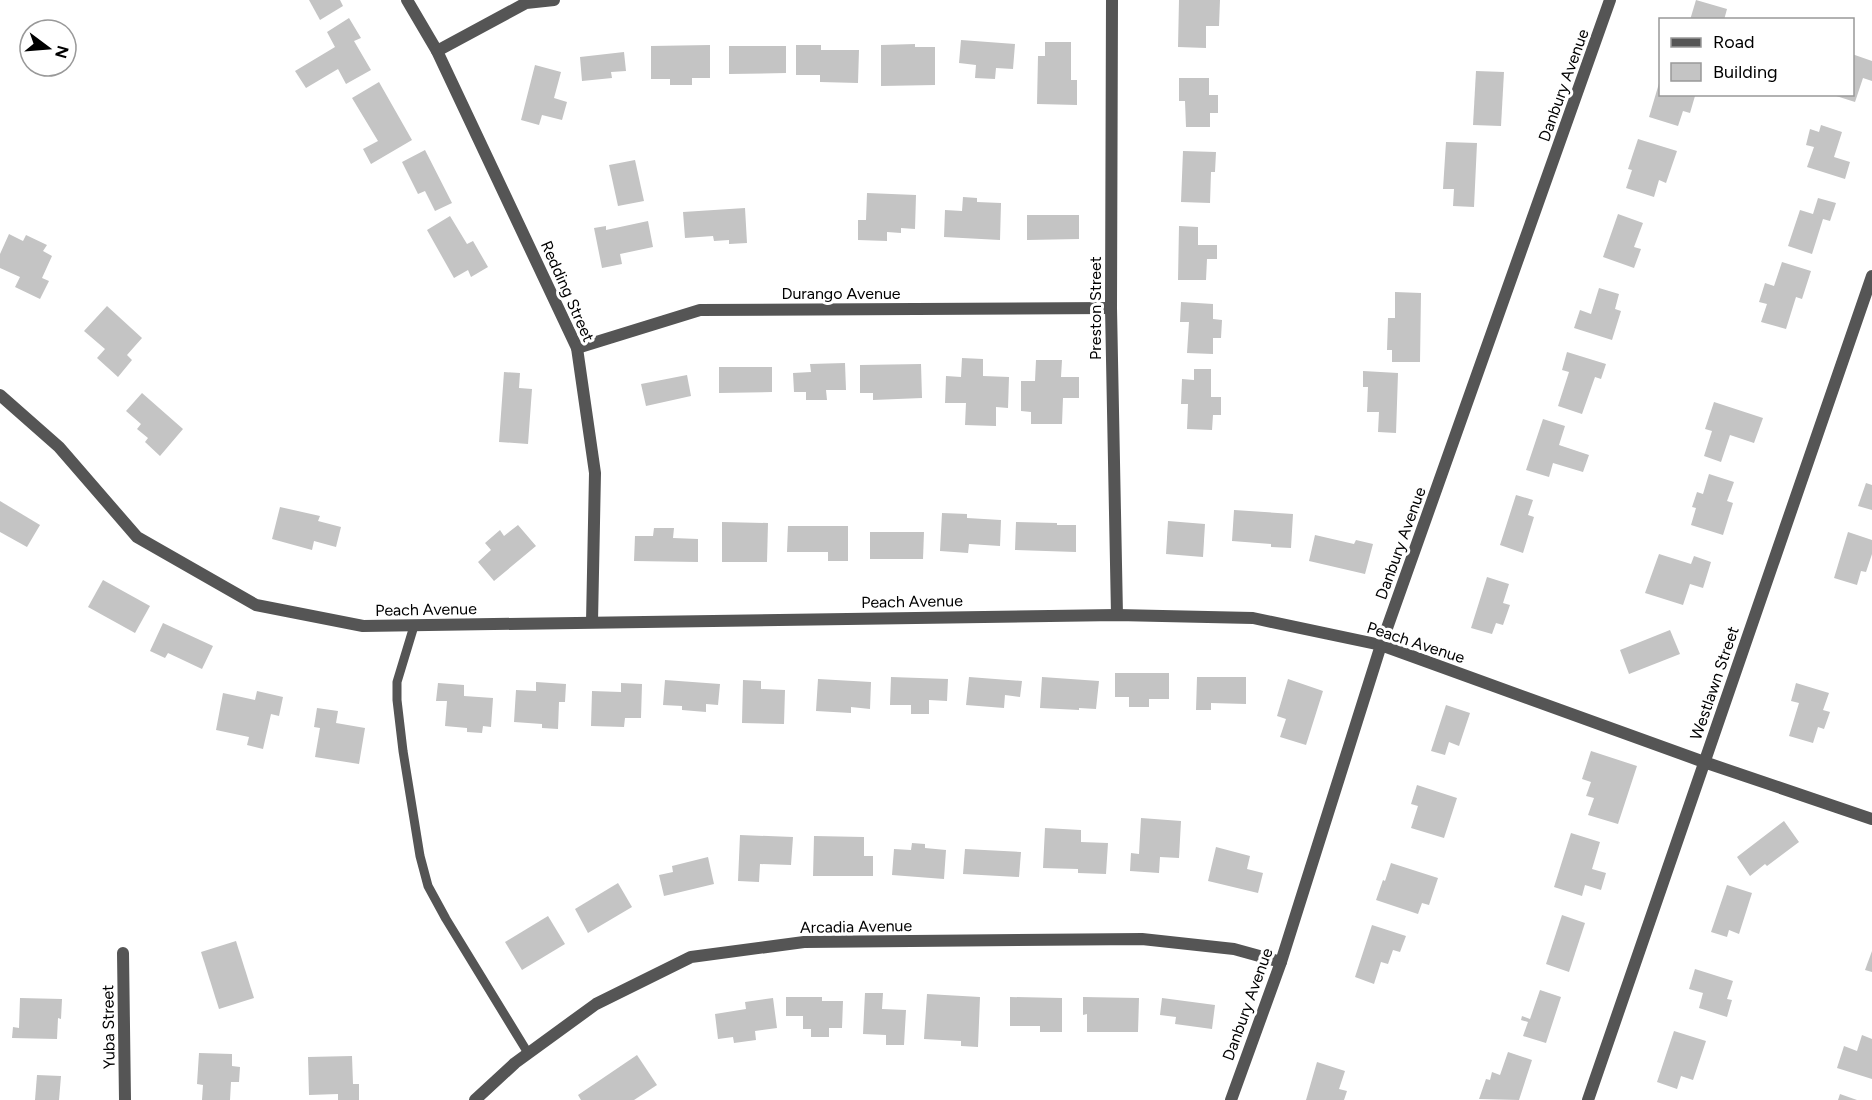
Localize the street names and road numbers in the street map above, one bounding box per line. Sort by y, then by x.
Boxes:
street label: Danbury Avenue [1534,26,1593,144]
street label: Redding Street [537,238,598,345]
street label: Preston Street [1086,256,1105,360]
street label: Durango Avenue [781,284,901,303]
street label: Danbury Avenue [1371,484,1430,602]
street label: Peach Avenue [861,591,963,612]
street label: Peach Avenue [375,599,477,620]
street label: Peach Avenue [1365,618,1467,667]
street label: Westlawn Street [1686,624,1743,742]
street label: Arcadia Avenue [800,916,913,937]
street label: Danbury Avenue [1218,945,1277,1063]
street label: Yuba Street [98,985,119,1069]

